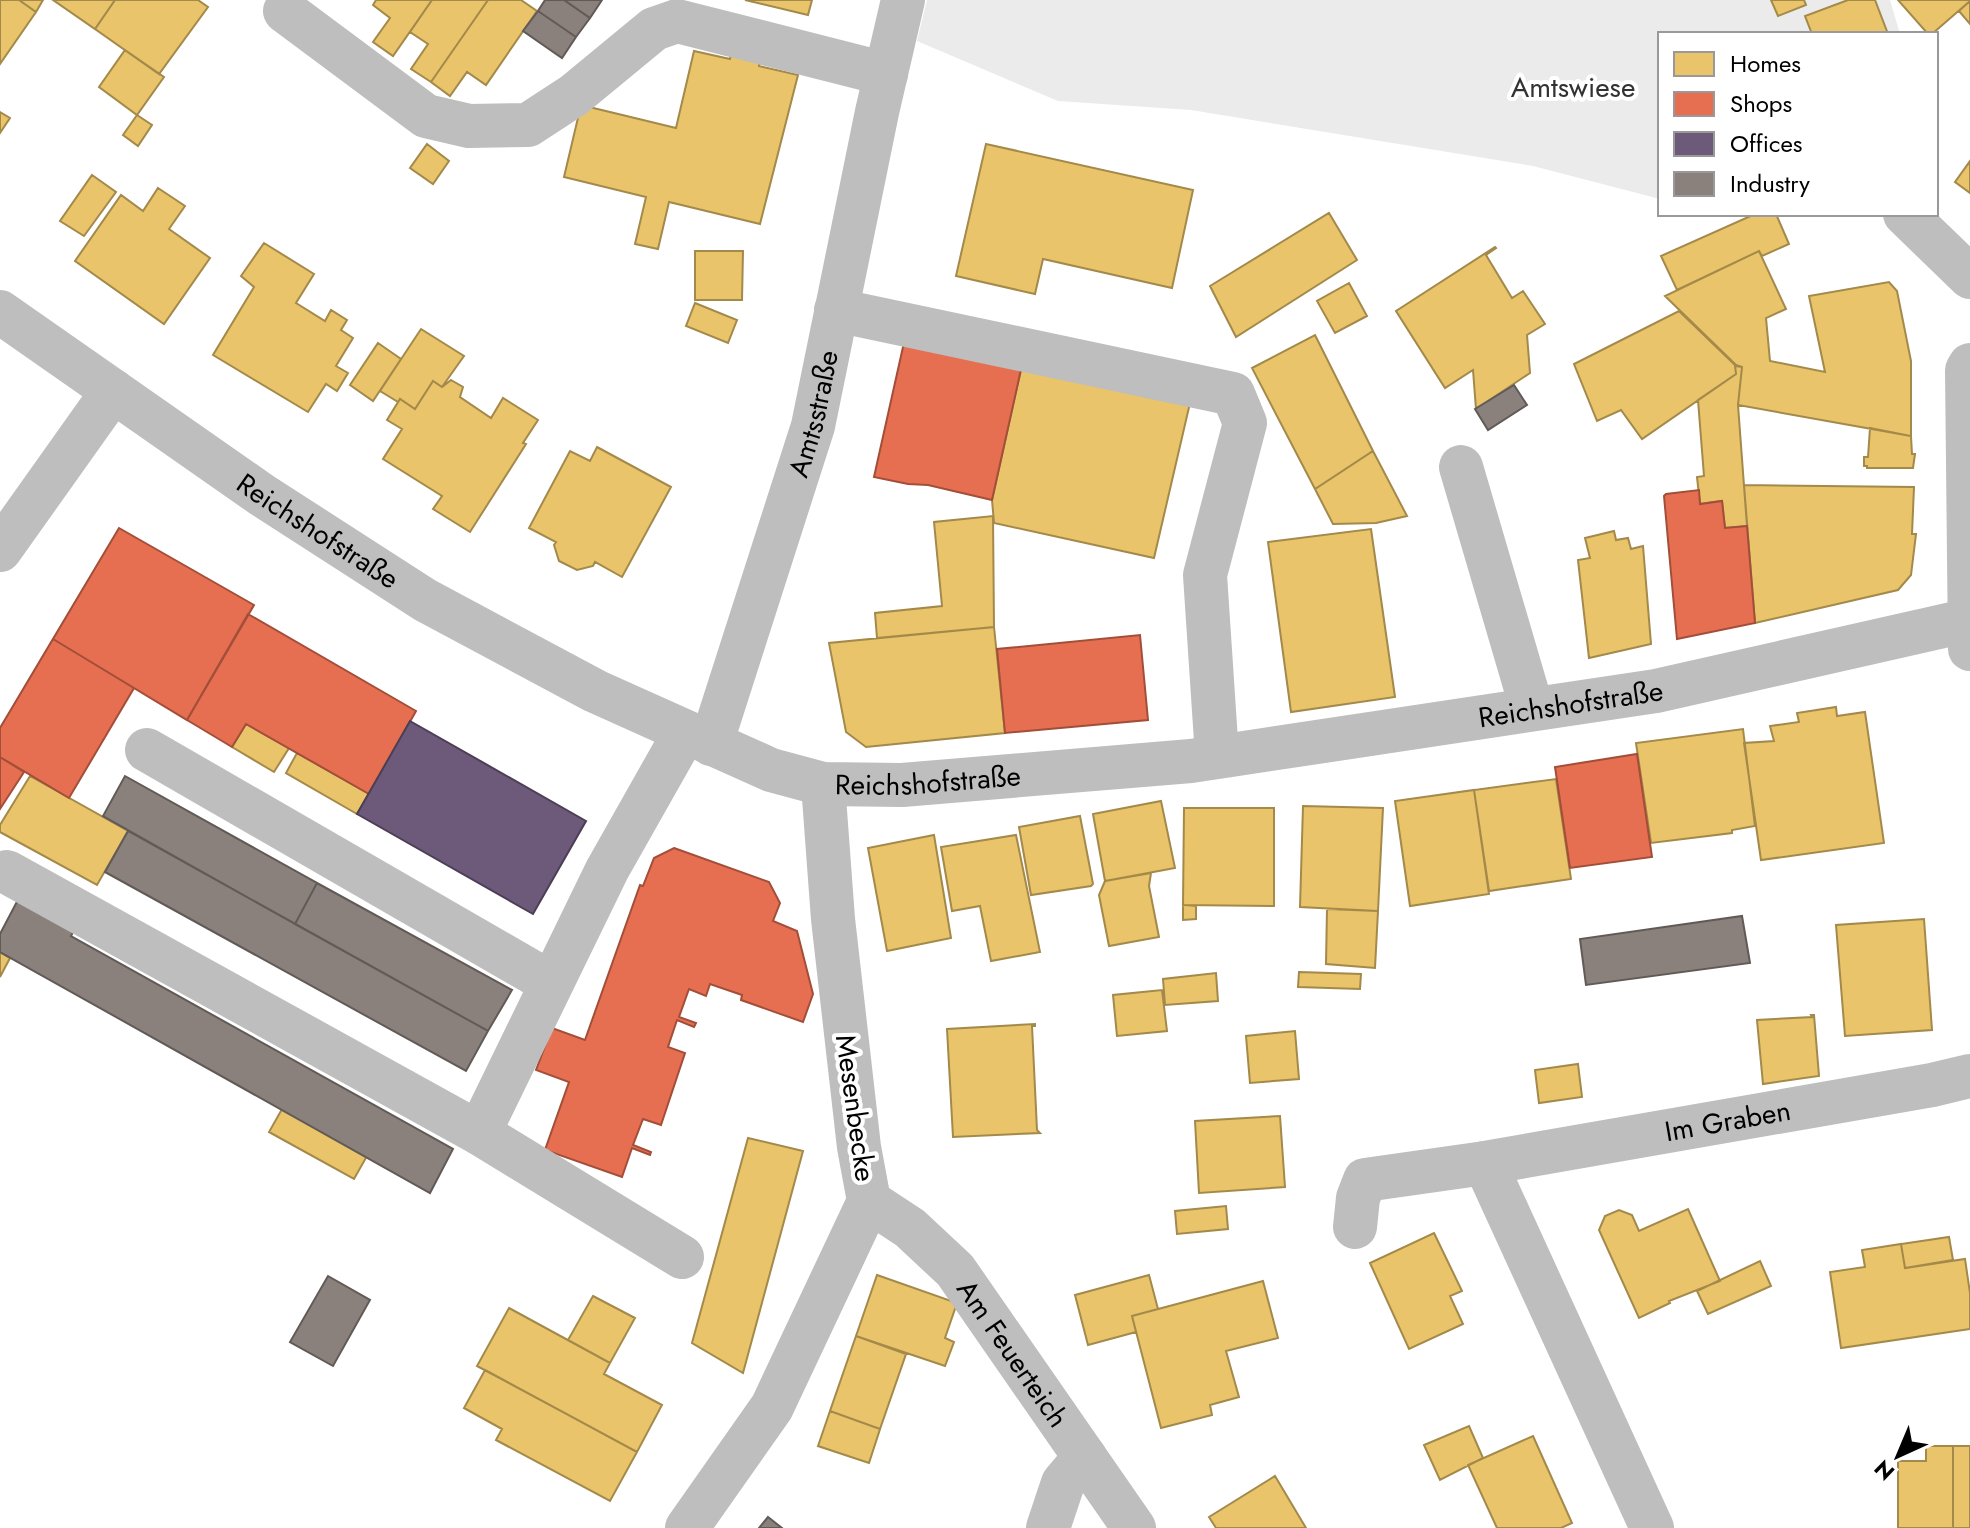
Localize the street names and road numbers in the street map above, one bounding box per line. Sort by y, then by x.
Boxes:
street label: Amtsstraße [778,347,849,483]
street label: Reichshofstraße [228,463,407,599]
street label: Reichshofstraße [1476,670,1666,738]
street label: Reichshofstraße [835,755,1022,806]
street label: Mesenbecke [825,1032,886,1184]
street label: Im Graben [1662,1090,1794,1152]
street label: Am Feuerteich [947,1271,1078,1436]

